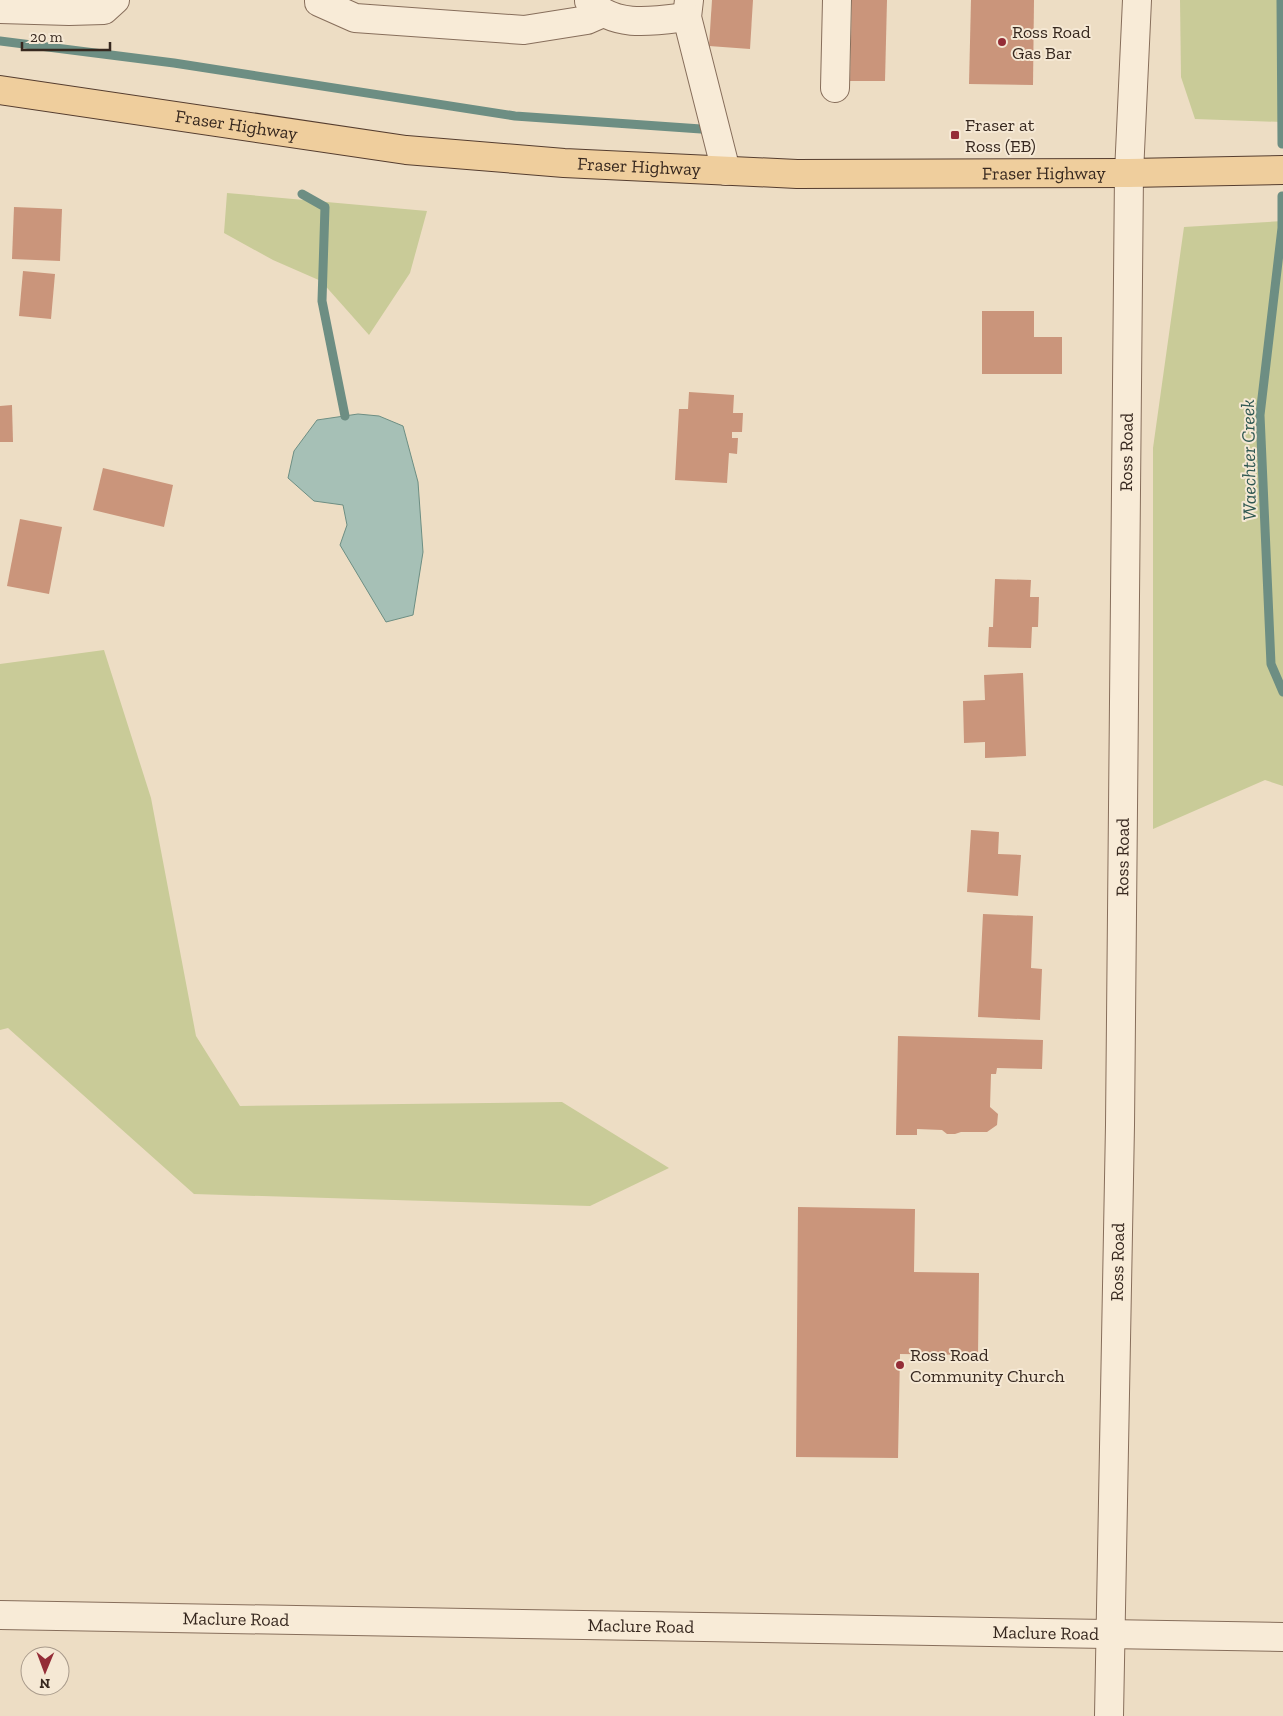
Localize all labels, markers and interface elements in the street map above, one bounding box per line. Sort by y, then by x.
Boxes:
scale bar [22,20,110,52]
place label: Ross Road Gas Bar [1012,21,1091,64]
text: 20 m [30,28,63,46]
marker: Ross Road Gas Bar [996,36,1008,48]
street label: Fraser Highway [174,105,300,145]
place label: Fraser at Ross (EB) [965,114,1036,157]
marker: Fraser at Ross (EB) [949,129,961,141]
street label: Fraser Highway [577,153,702,180]
street label: Fraser Highway [982,162,1106,184]
water label: Waechter Creek [1236,399,1261,521]
street label: Ross Road [1115,413,1138,492]
street label: Ross Road [1111,818,1134,897]
street label: Ross Road [1106,1222,1129,1302]
place label: Ross Road Community Church [910,1344,1065,1387]
marker: Ross Road Community Church [894,1359,906,1371]
street label: Maclure Road [183,1607,289,1631]
street label: Maclure Road [587,1614,694,1638]
street label: Maclure Road [992,1621,1099,1645]
north arrow [20,1646,70,1696]
text: N [39,1675,50,1692]

